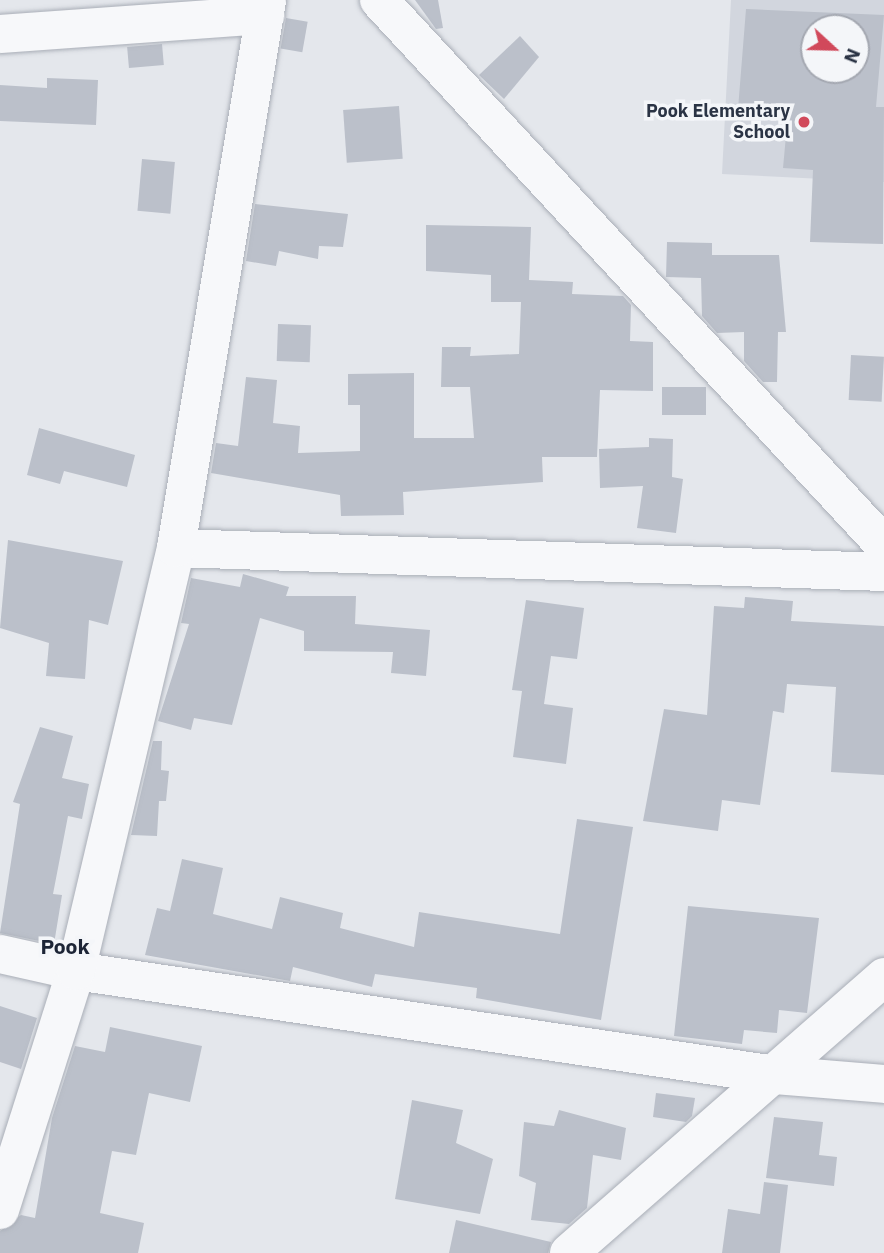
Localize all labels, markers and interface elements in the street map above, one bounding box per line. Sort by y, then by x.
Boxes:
north arrow [800,14,870,84]
text: N [839,45,866,67]
place label: Pook Elementary School [646,101,790,144]
marker: Pook Elementary School [796,114,812,130]
district label: Pook [40,933,90,959]

